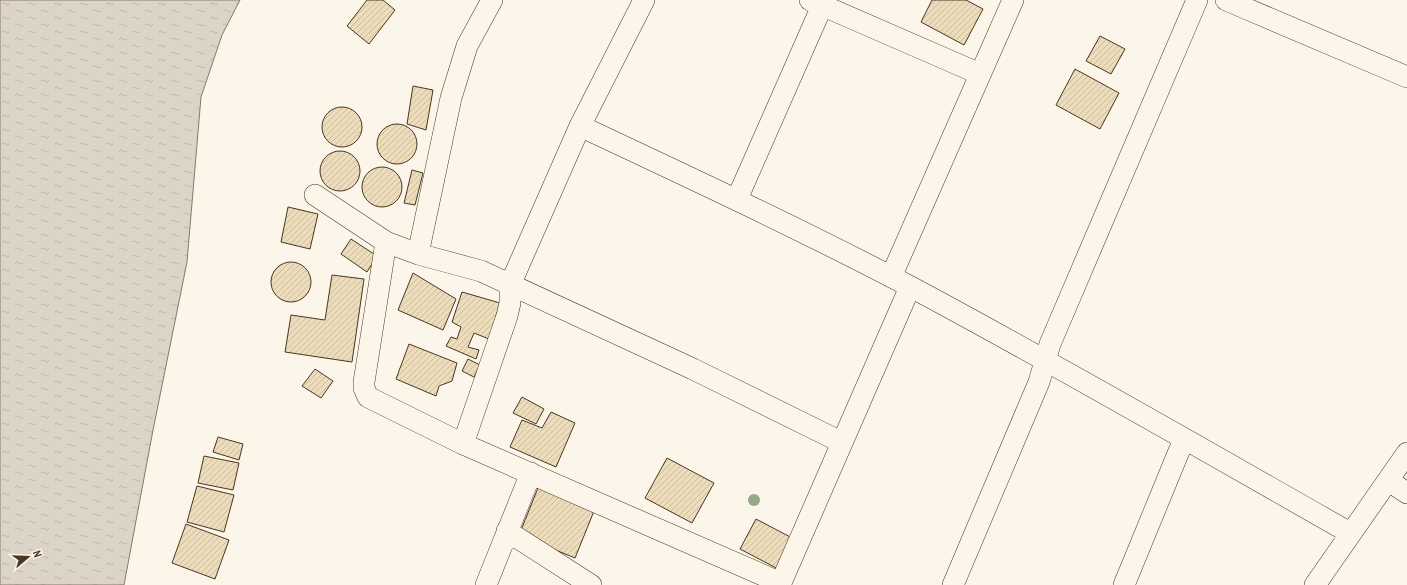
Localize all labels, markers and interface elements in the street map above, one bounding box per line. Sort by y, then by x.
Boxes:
north arrow [8,537,48,577]
text: N [30,549,45,559]

